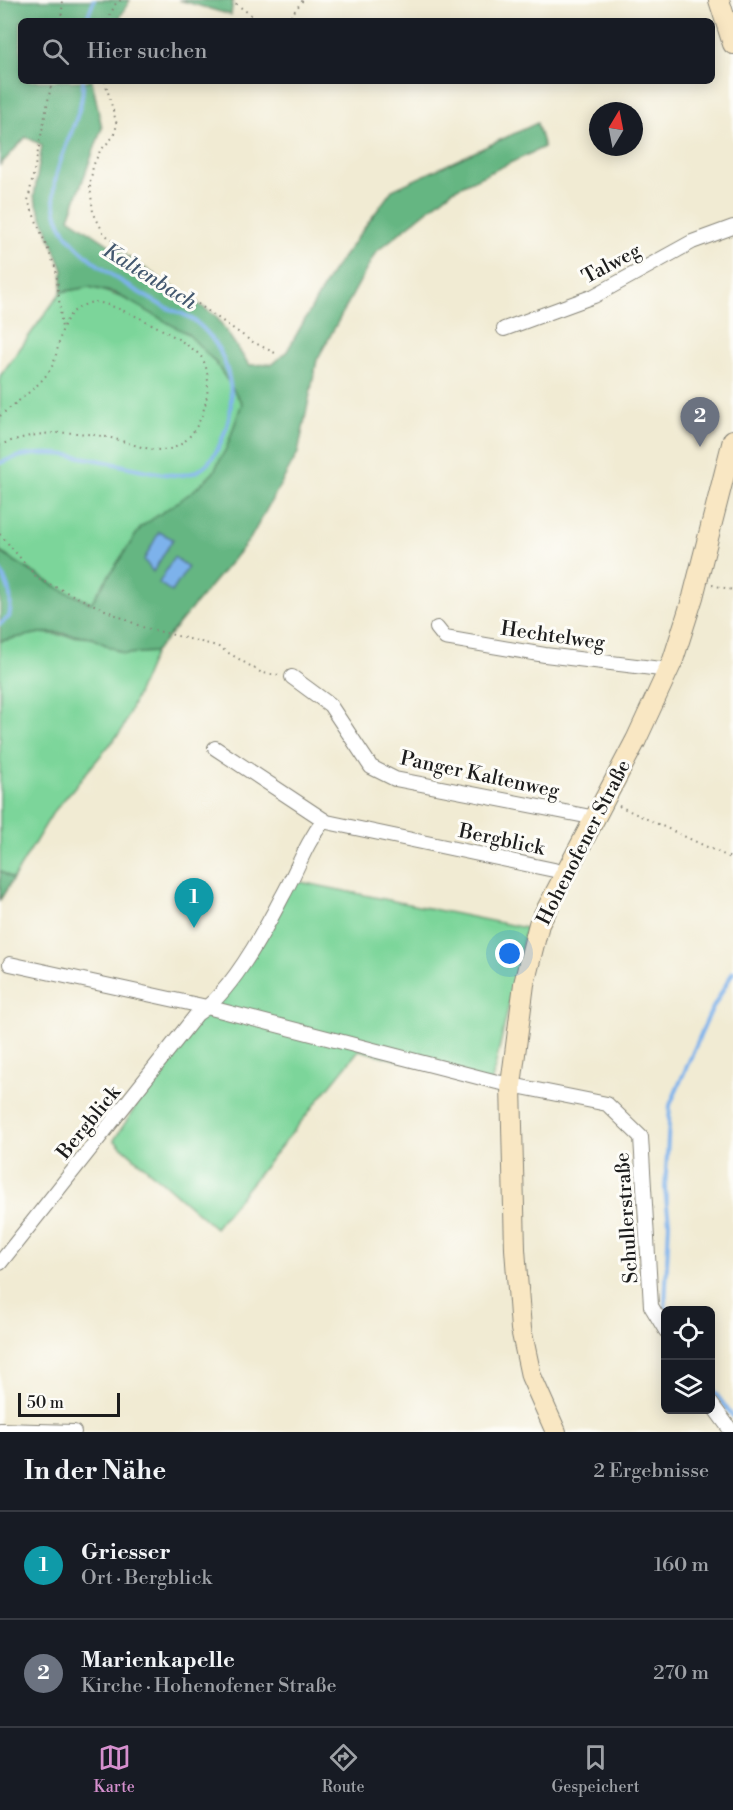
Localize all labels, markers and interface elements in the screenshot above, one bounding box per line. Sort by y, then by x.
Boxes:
search box [18,18,715,84]
icon: search [39,35,72,68]
text: Hier suchen [87,38,207,65]
north arrow [589,102,643,156]
water label: Kaltenbach [98,238,202,316]
street label: Talweg [578,238,646,290]
pin: 2 [680,398,720,447]
street label: Hechtelweg [499,617,607,656]
street label: Panger Kaltenweg [398,746,562,805]
street label: Hohenofener Straße [532,756,637,930]
street label: Bergblick [455,819,549,862]
pin: 1 [174,878,214,928]
your location [495,939,524,968]
street label: Bergblick [51,1080,127,1166]
street label: Schullerstraße [610,1152,645,1284]
map controls [661,1306,715,1414]
button: locate [661,1306,715,1360]
button: layers [661,1360,715,1414]
scale bar [18,1390,120,1418]
text: 50 m [27,1393,64,1413]
text: In der Nähe [24,1455,166,1487]
text: 2 Ergebnisse [593,1459,709,1484]
text: Griesser [81,1539,171,1566]
text: 1 [39,1553,48,1578]
text: 160 m [654,1553,709,1578]
text: Ort · Bergblick [81,1566,212,1591]
text: Marienkapelle [81,1647,235,1674]
text: 2 [37,1661,50,1686]
text: 270 m [653,1661,709,1686]
text: Kirche · Hohenofener Straße [81,1674,337,1699]
tab: Karte [93,1741,135,1797]
tab: Route [322,1741,364,1797]
tab: Gespeichert [551,1741,640,1797]

